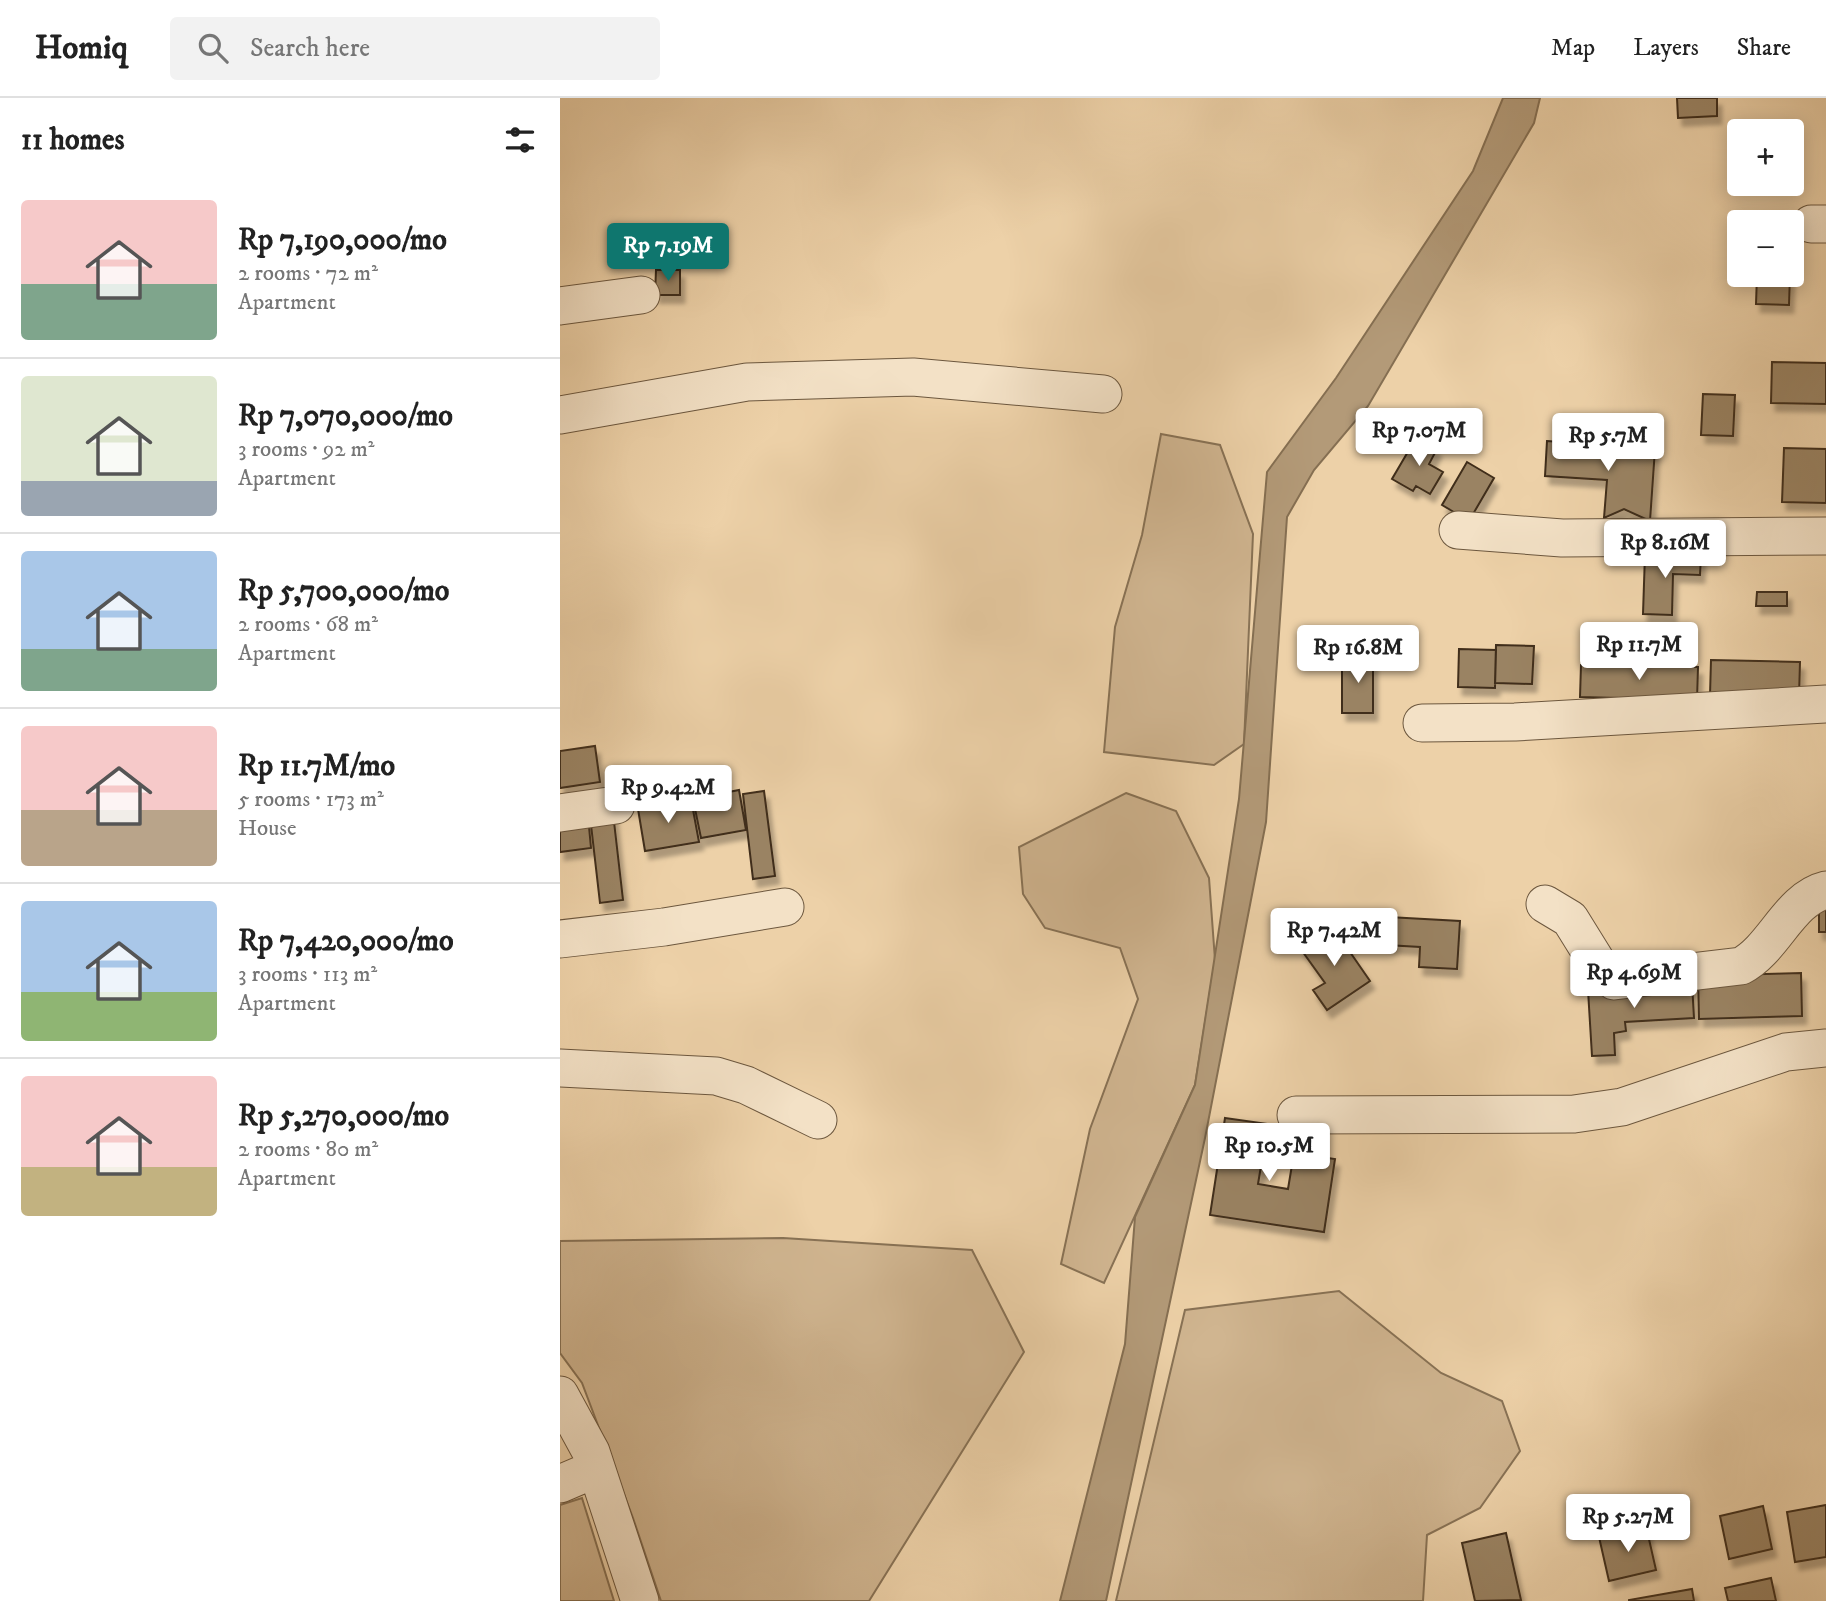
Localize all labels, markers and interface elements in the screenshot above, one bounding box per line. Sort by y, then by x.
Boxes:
search box [170,17,660,80]
text: Homiq [35,28,128,69]
icon: search [194,29,232,67]
text: Search here [250,32,370,65]
text: Map [1551,33,1595,63]
text: Layers [1633,33,1699,63]
text: Share [1737,33,1791,63]
map controls [1727,119,1804,287]
button: + [1727,119,1804,196]
icon: filters [501,121,539,159]
text: 11 homes [21,122,125,159]
button: − [1727,210,1804,287]
text: Rp 7,190,000/mo [238,222,447,259]
pin: Rp 7.19M [596,223,740,283]
icon: home [77,228,161,312]
text: Rp 7.19M [623,231,713,260]
text: 2 rooms · 72 m² [238,259,378,288]
text: Apartment [238,288,336,317]
text: Rp 7,070,000/mo [238,398,453,435]
icon: home [77,404,161,488]
pin: Rp 7.07M [1347,408,1491,468]
pin: Rp 5.7M [1543,414,1673,473]
text: Rp 7.07M [1372,416,1466,445]
text: Rp 5.7M [1568,421,1648,450]
text: 3 rooms · 92 m² [238,435,375,464]
text: Apartment [238,464,336,493]
pin: Rp 8.16M [1593,520,1737,580]
text: Rp 8.16M [1620,528,1710,557]
text: Rp 5,700,000/mo [238,573,449,610]
icon: home [77,579,161,663]
text: 2 rooms · 68 m² [238,610,378,639]
pin: Rp 11.7M [1567,622,1711,682]
pin: Rp 16.8M [1286,626,1430,685]
text: Rp 11.7M [1596,630,1682,659]
text: Rp 16.8M [1313,633,1403,662]
text: Apartment [238,639,336,668]
text: Rp 11.7M/mo [238,748,395,785]
icon: home [77,754,161,838]
pin: Rp 9.42M [596,766,740,825]
text: Rp 9.42M [621,773,715,802]
text: 5 rooms · 173 m² [238,785,384,814]
text: House [238,814,296,843]
pin: Rp 7.42M [1262,908,1406,968]
text: Rp 7.42M [1287,916,1382,945]
text: Rp 7,420,000/mo [238,923,454,960]
icon: home [77,929,161,1013]
pin: Rp 4.69M [1562,950,1706,1010]
text: Rp 4.69M [1586,958,1682,987]
text: 3 rooms · 113 m² [238,960,377,989]
text: Apartment [238,989,336,1018]
text: Rp 5,270,000/mo [238,1098,449,1135]
icon: home [77,1104,161,1188]
pin: Rp 10.5M [1197,1124,1341,1183]
text: Rp 10.5M [1224,1131,1314,1160]
text: 2 rooms · 80 m² [238,1135,378,1164]
text: Apartment [238,1164,336,1193]
pin: Rp 5.27M [1556,1494,1700,1554]
text: Rp 5.27M [1582,1502,1674,1531]

